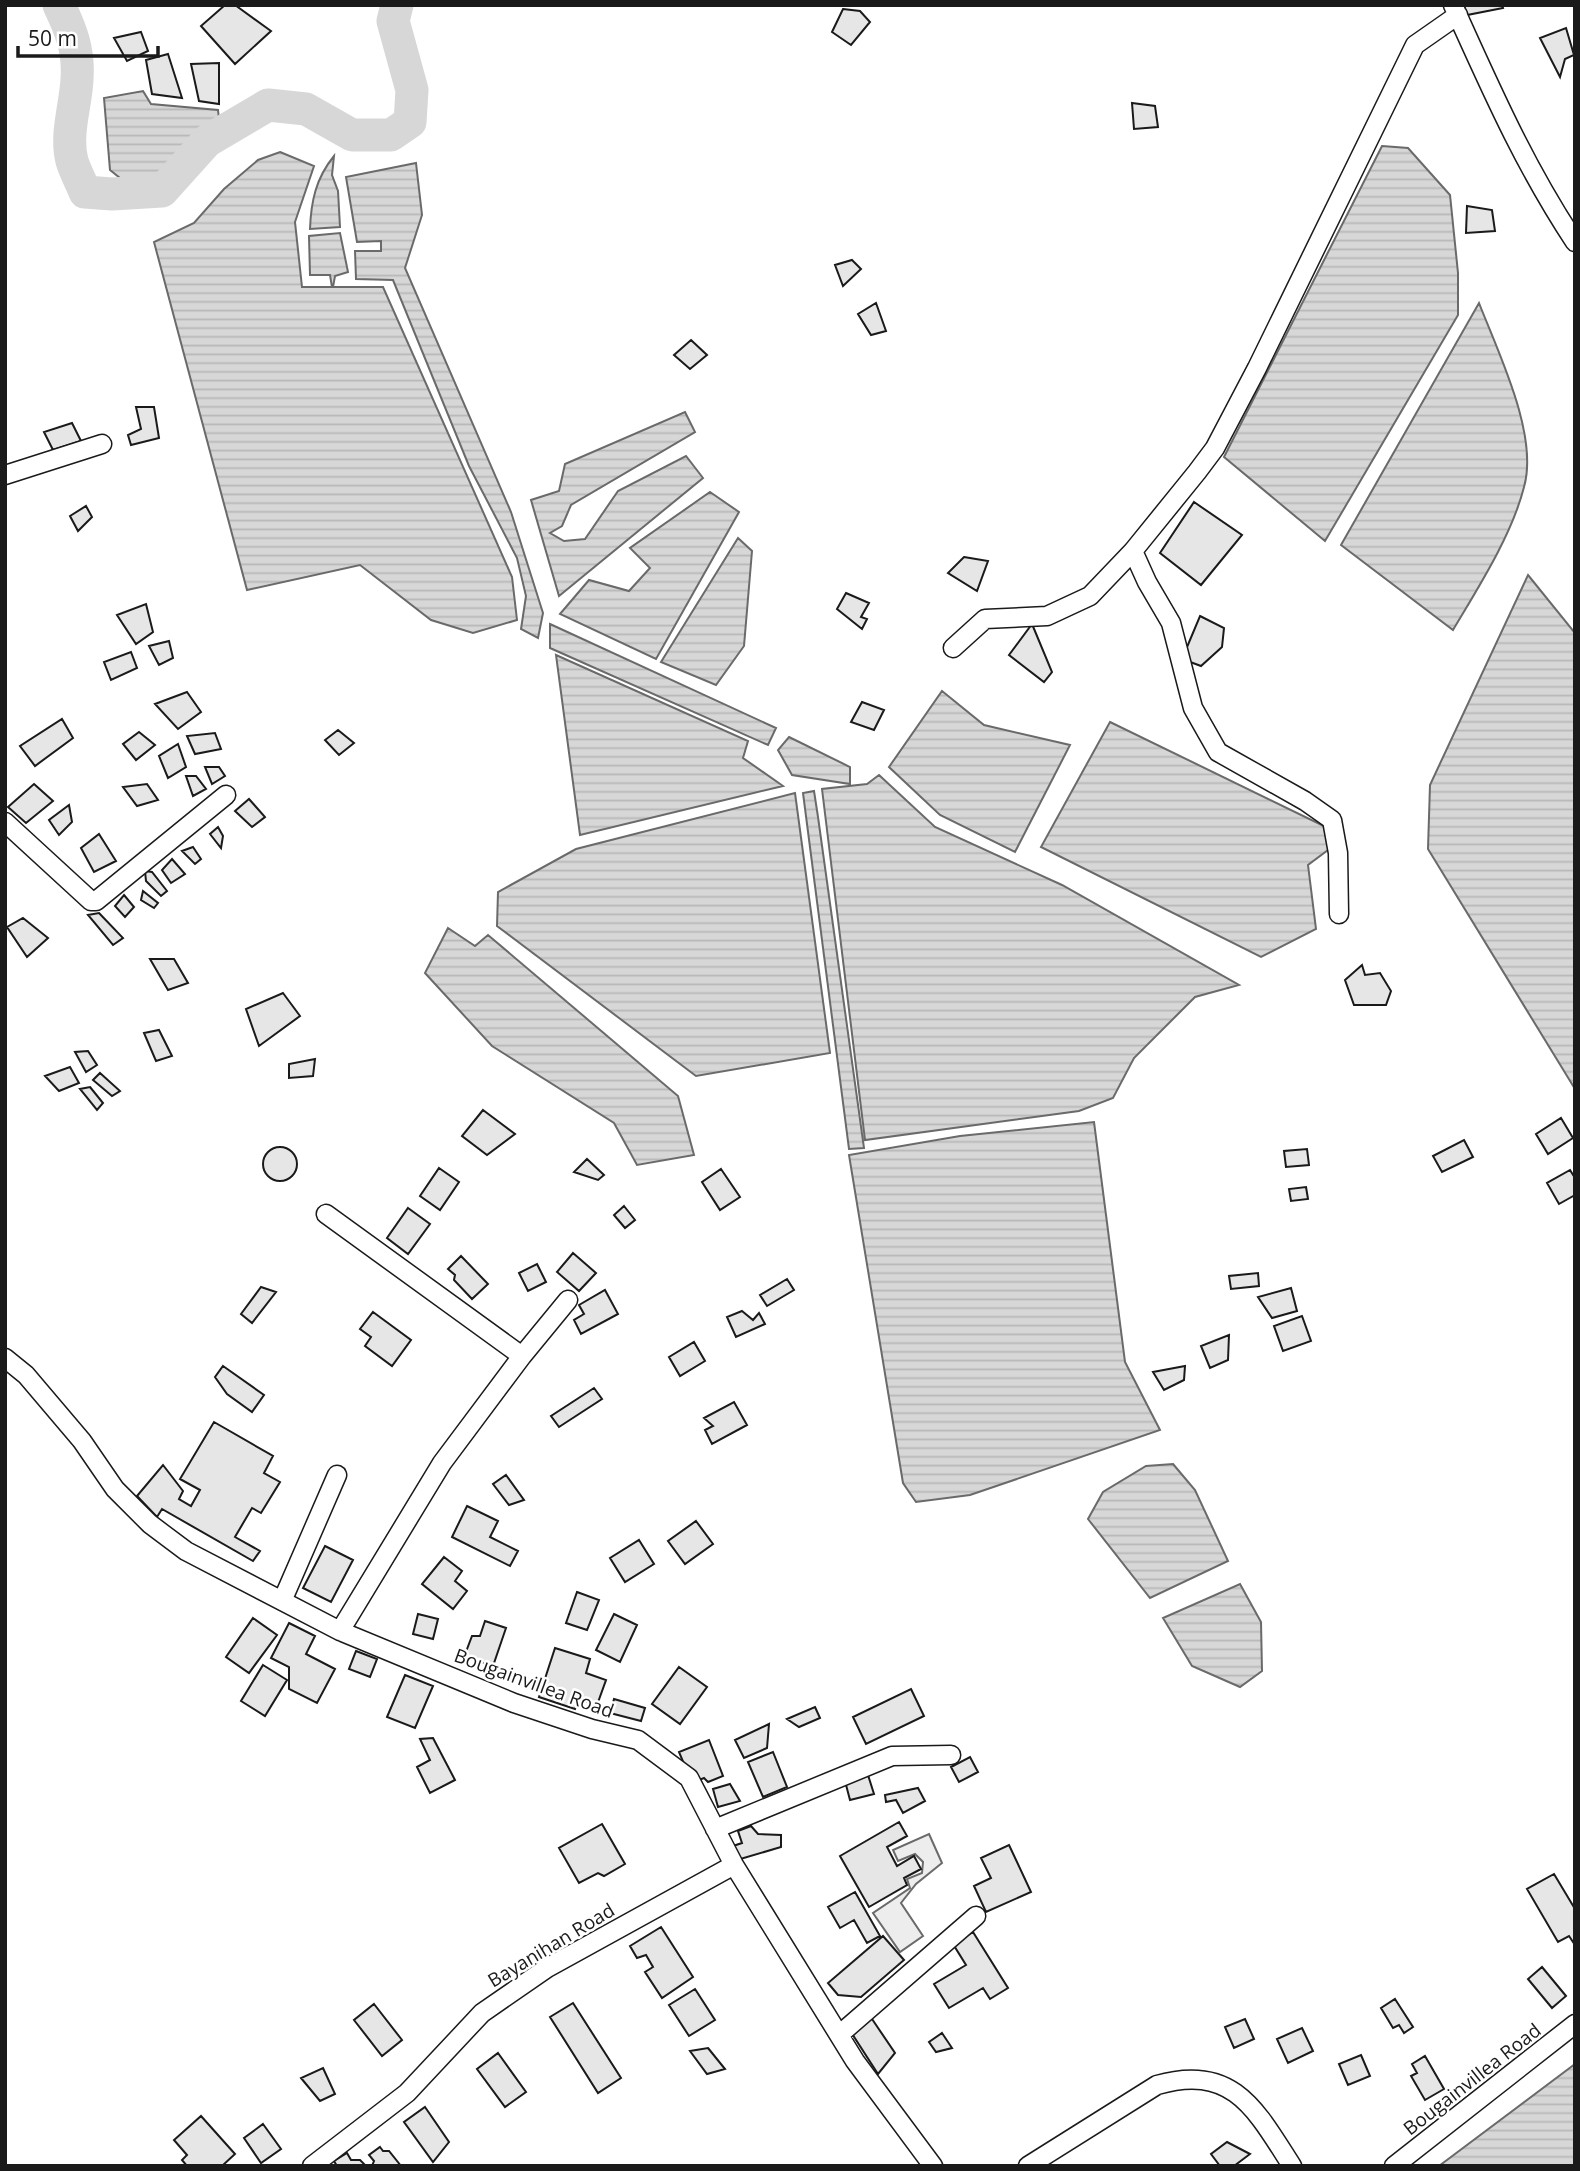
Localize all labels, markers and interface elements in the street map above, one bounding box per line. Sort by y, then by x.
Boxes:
scale bar [18,14,158,58]
text: 50 m [28,24,77,52]
street label: Bougainvillea Road [451,1642,617,1724]
street label: Bayanihan Road [483,1897,619,1993]
street label: Bougainvillea Road [1398,2017,1546,2141]

